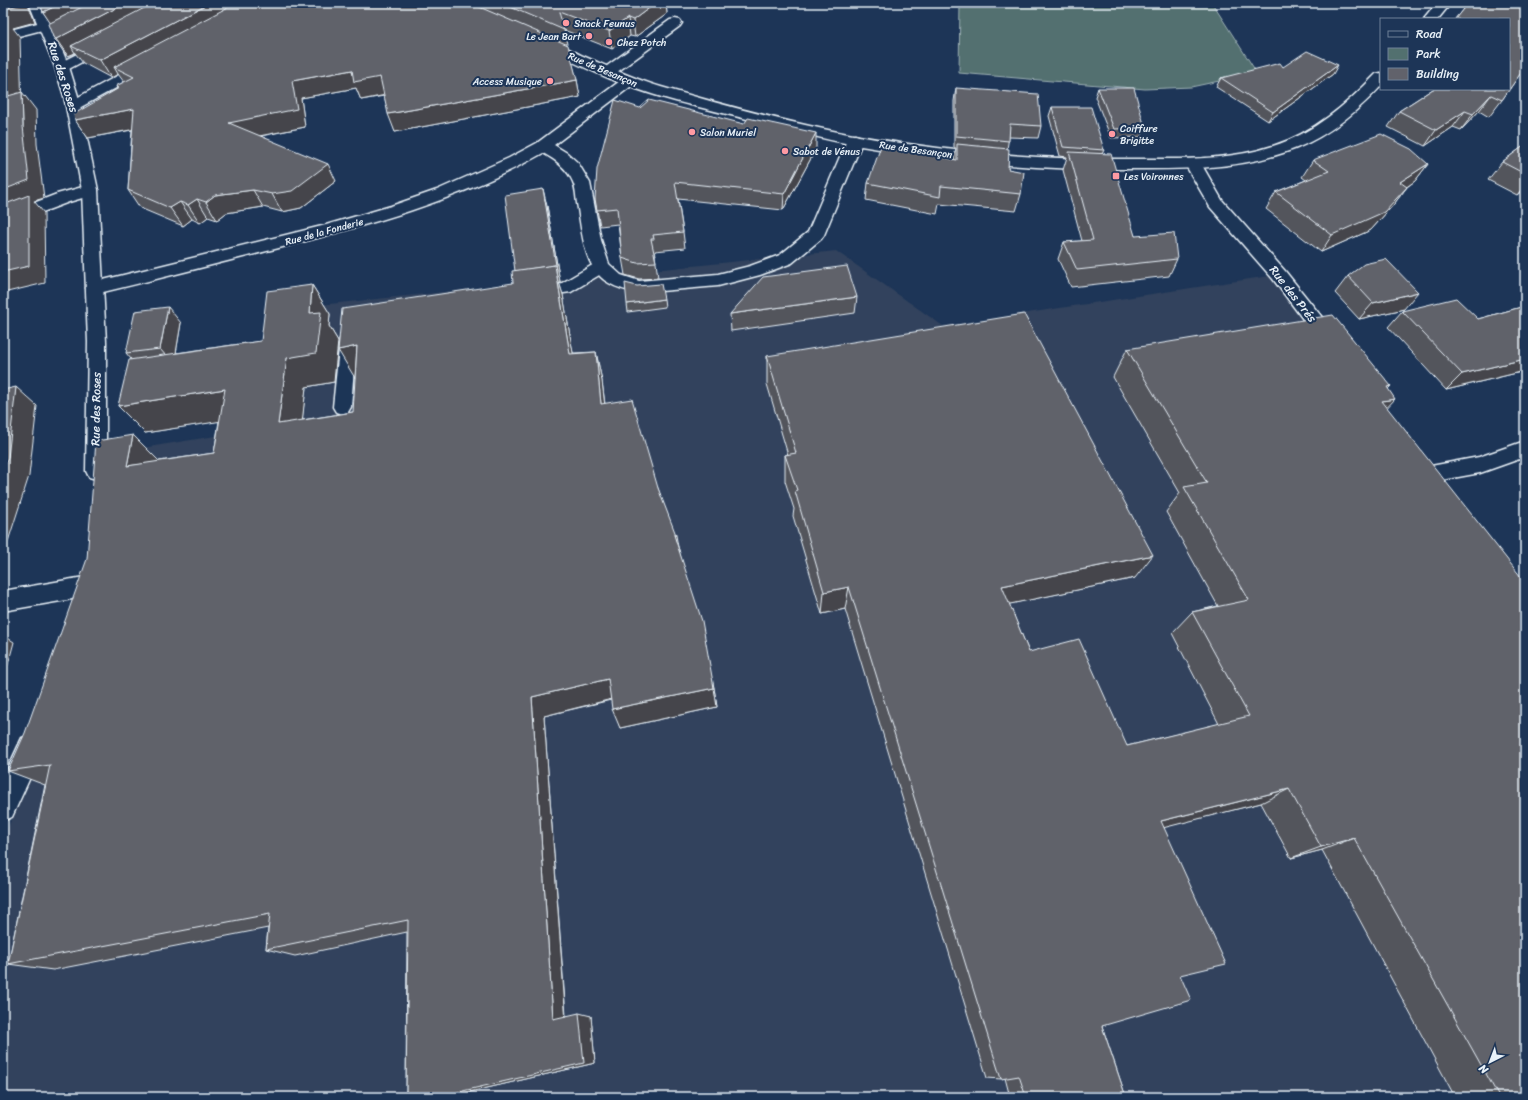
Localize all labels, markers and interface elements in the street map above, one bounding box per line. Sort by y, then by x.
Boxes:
place label: Snack Feunus [574,15,635,33]
marker: Snack Feunus [561,18,571,28]
legend [1380,18,1510,90]
text: Road [1416,23,1443,45]
place label: Le Jean Bart [526,28,582,46]
marker: Le Jean Bart [584,31,594,41]
place label: Chez Potch [617,34,666,52]
marker: Chez Potch [604,37,614,47]
street label: Rue des Roses [41,39,85,116]
text: Park [1416,43,1441,65]
street label: Rue de Besançon [565,47,641,93]
text: Building [1416,63,1459,85]
place label: Access Musique [472,73,542,91]
marker: Access Musique [545,76,555,86]
place label: Coiffure Brigitte [1120,120,1158,150]
place label: Salon Muriel [700,124,757,142]
marker: Salon Muriel [687,127,697,137]
marker: Coiffure Brigitte [1107,129,1117,139]
street label: Rue de Besançon [878,136,954,164]
place label: Sabot de Vénus [793,143,861,161]
marker: Sabot de Vénus [780,146,790,156]
place label: Les Voironnes [1124,168,1184,186]
marker: Les Voironnes [1111,171,1121,181]
street label: Rue de la Fonderie [283,213,365,251]
street label: Rue des Prés [1264,261,1323,328]
street label: Rue des Roses [84,371,108,446]
north arrow [1470,1042,1510,1082]
text: N [1474,1059,1494,1079]

